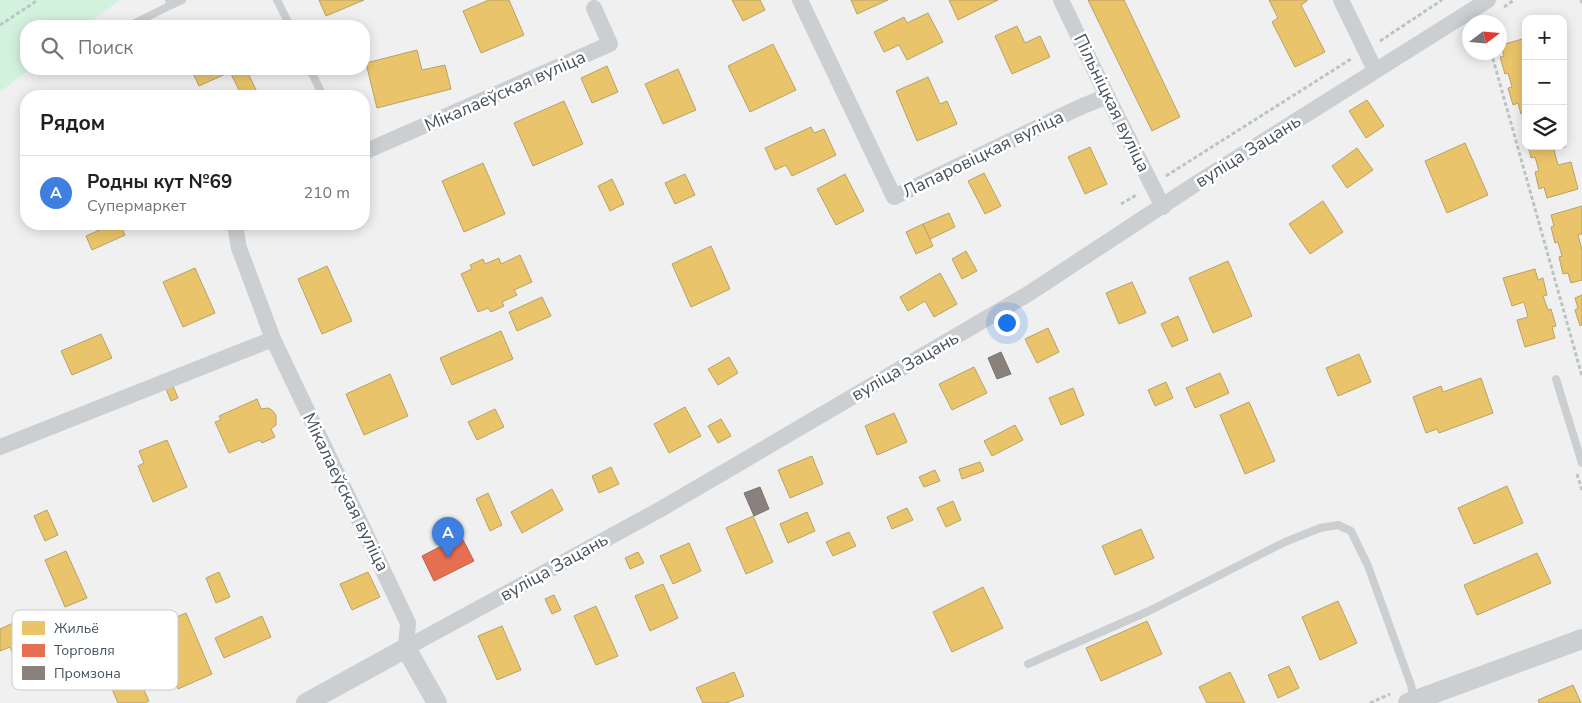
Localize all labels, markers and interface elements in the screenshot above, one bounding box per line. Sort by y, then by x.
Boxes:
north arrow [1462,15,1507,60]
map controls [1522,15,1567,150]
button: + [1522,15,1567,60]
search box [20,20,370,75]
street label: Пільніцкая вуліца [1068,30,1156,176]
icon: search [38,34,66,62]
text: Поиск [78,35,133,61]
street label: Мікалаеўская вуліца [421,45,589,137]
button: − [1522,60,1567,105]
street label: Лапаровіцкая вуліца [898,105,1068,203]
button: layers [1522,105,1567,150]
text: Рядом [40,109,105,137]
street label: вуліца Зацань [1191,109,1305,193]
text: Родны кут №69 [87,169,232,195]
text: A [50,182,62,204]
text: 210 m [303,182,350,204]
text: Супермаркет [87,195,186,217]
your location [994,310,1020,336]
street label: вуліца Зацань [847,325,963,407]
street label: Мікалаеўская вуліца [297,409,395,575]
pin: A [432,517,464,558]
street label: вуліца Зацань [496,527,612,607]
legend [12,610,178,690]
text: Жильё [54,619,99,638]
text: Торговля [54,641,115,660]
text: Промзона [54,664,121,683]

